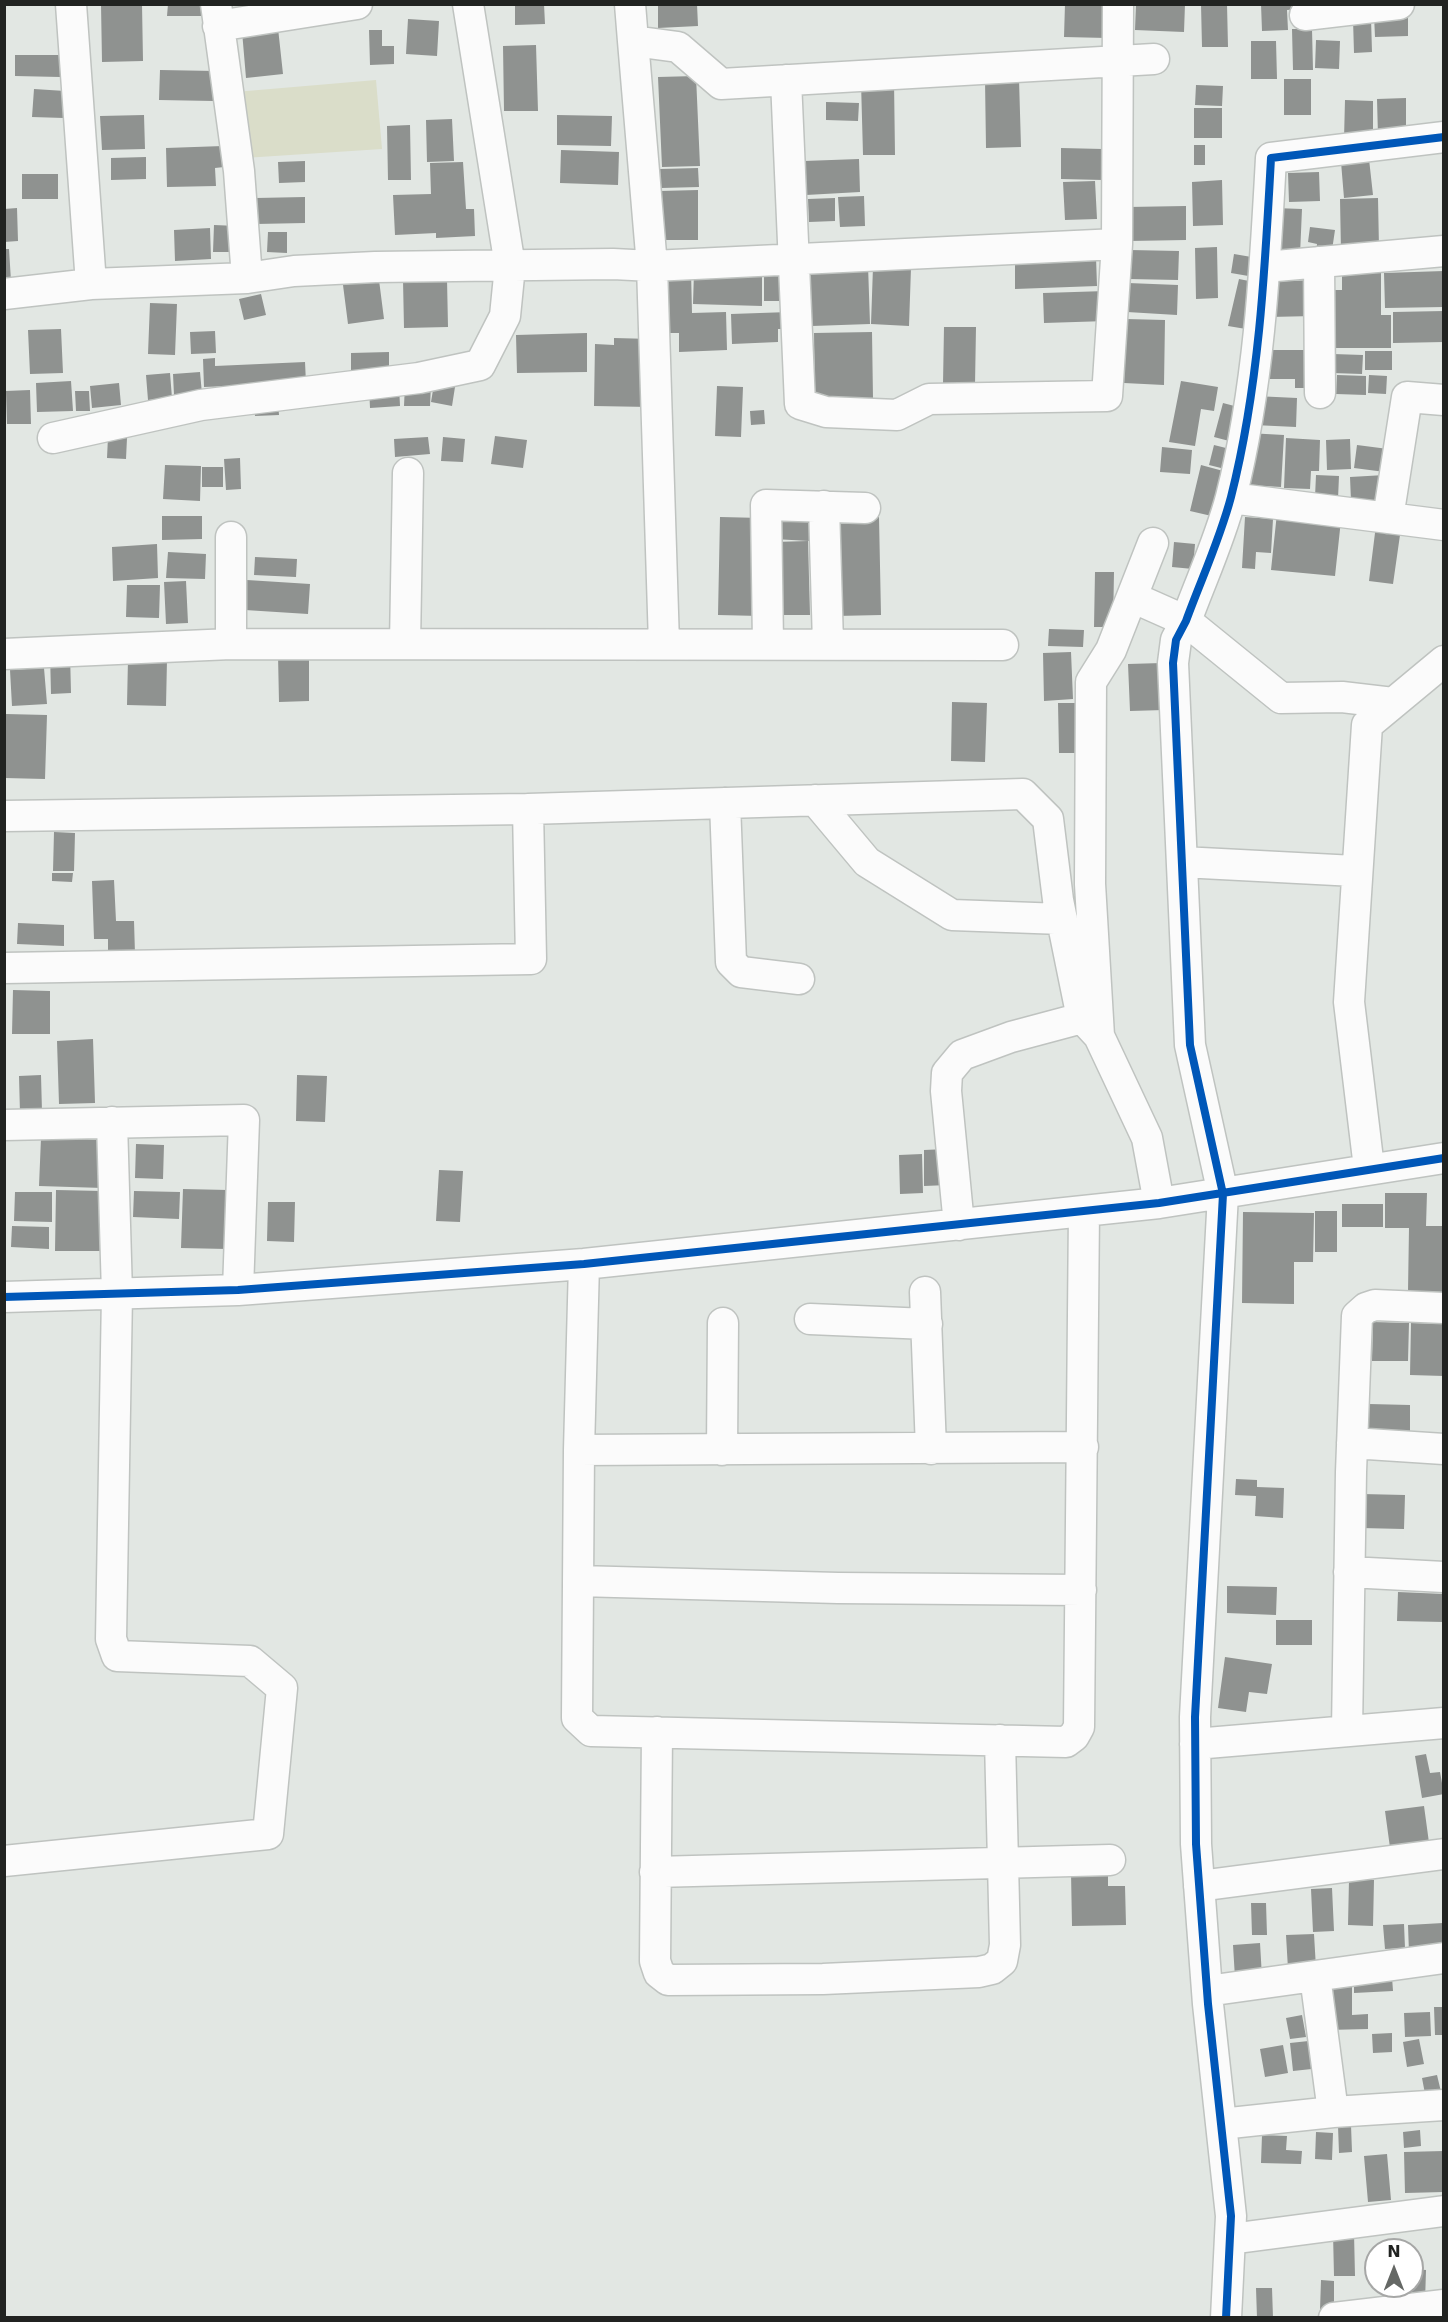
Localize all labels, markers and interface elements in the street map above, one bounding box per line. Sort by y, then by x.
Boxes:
north arrow [1364,2238,1424,2298]
text: N [1387,2242,1401,2261]

